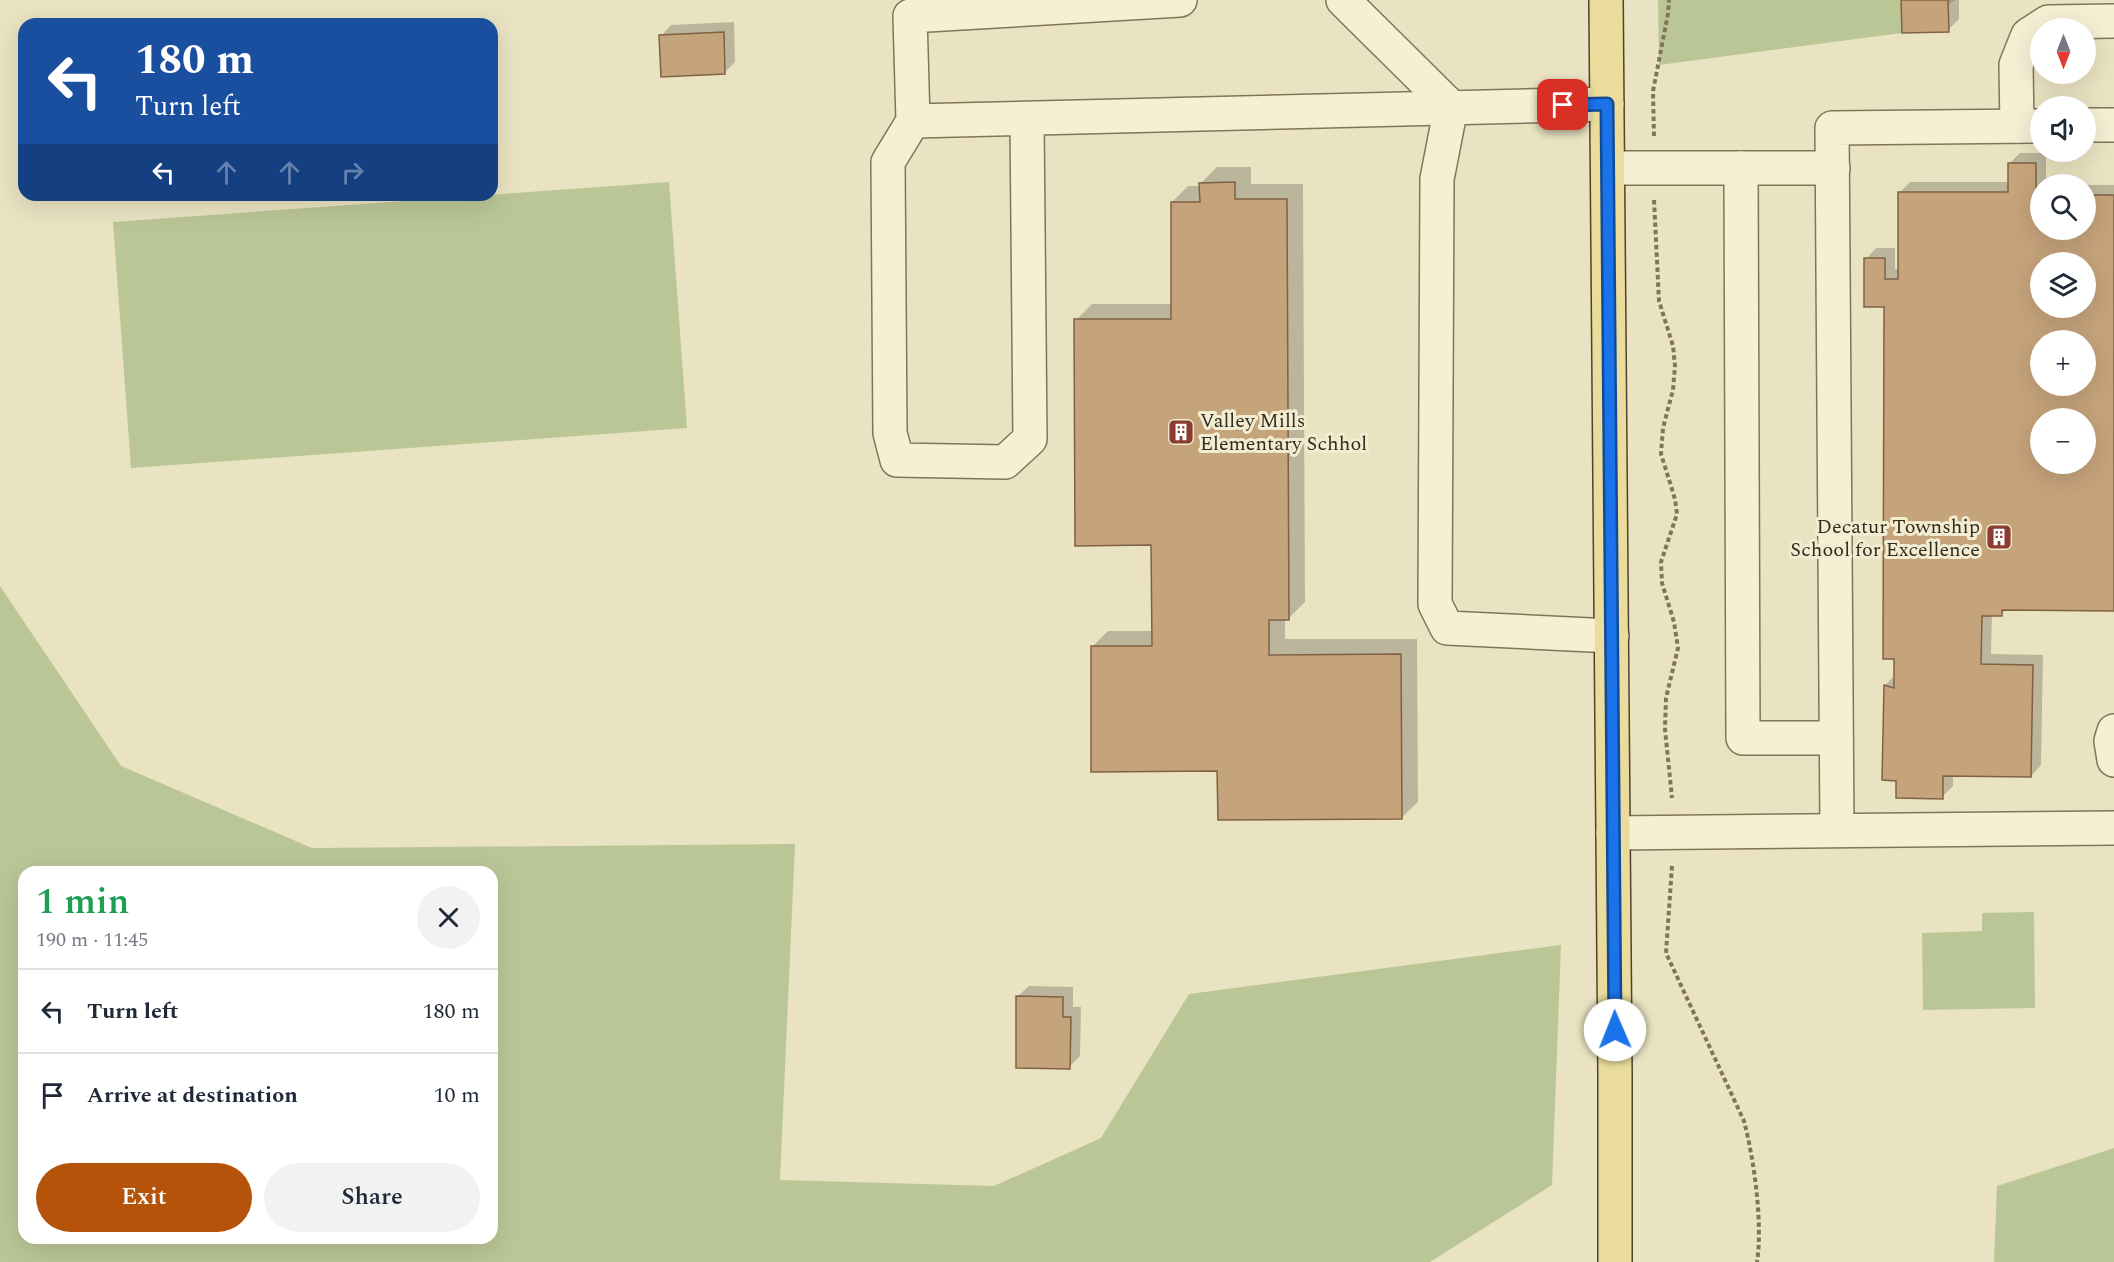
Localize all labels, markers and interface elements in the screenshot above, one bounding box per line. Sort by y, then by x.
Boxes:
north arrow [2030,18,2096,84]
map controls [2030,18,2096,474]
text: 180 m [135,29,254,92]
icon: left [36,42,114,120]
pin [1537,79,1588,130]
text: Turn left [135,86,241,128]
icon: arrive [1546,88,1579,121]
button: sound [2030,96,2096,162]
icon: left [147,156,180,189]
icon: ahead [210,156,243,189]
icon: ahead [273,156,306,189]
icon: right [336,156,369,189]
button: search [2030,174,2096,240]
button: layers [2030,252,2096,318]
button: + [2030,330,2096,396]
place label: Valley Mills Elementary Schhol [1200,406,1367,459]
button: − [2030,408,2096,474]
building icon: Valley Mills Elementary Schhol [1166,417,1196,447]
place label: Decatur Township School for Excellence [1790,512,1980,565]
building icon: Decatur Township School for Excellence [1984,522,2014,552]
text: 1 min [36,875,129,930]
button: close [417,886,480,949]
text: 190 m · 11:45 [36,925,148,955]
icon: left [36,995,69,1028]
text: Turn left [87,995,179,1028]
text: 180 m [423,995,480,1028]
position arrow [1583,998,1647,1062]
icon: arrive [36,1079,69,1112]
text: Arrive at destination [87,1079,298,1112]
text: 10 m [434,1079,480,1112]
button: Exit [36,1163,252,1232]
button: Share [264,1163,480,1232]

